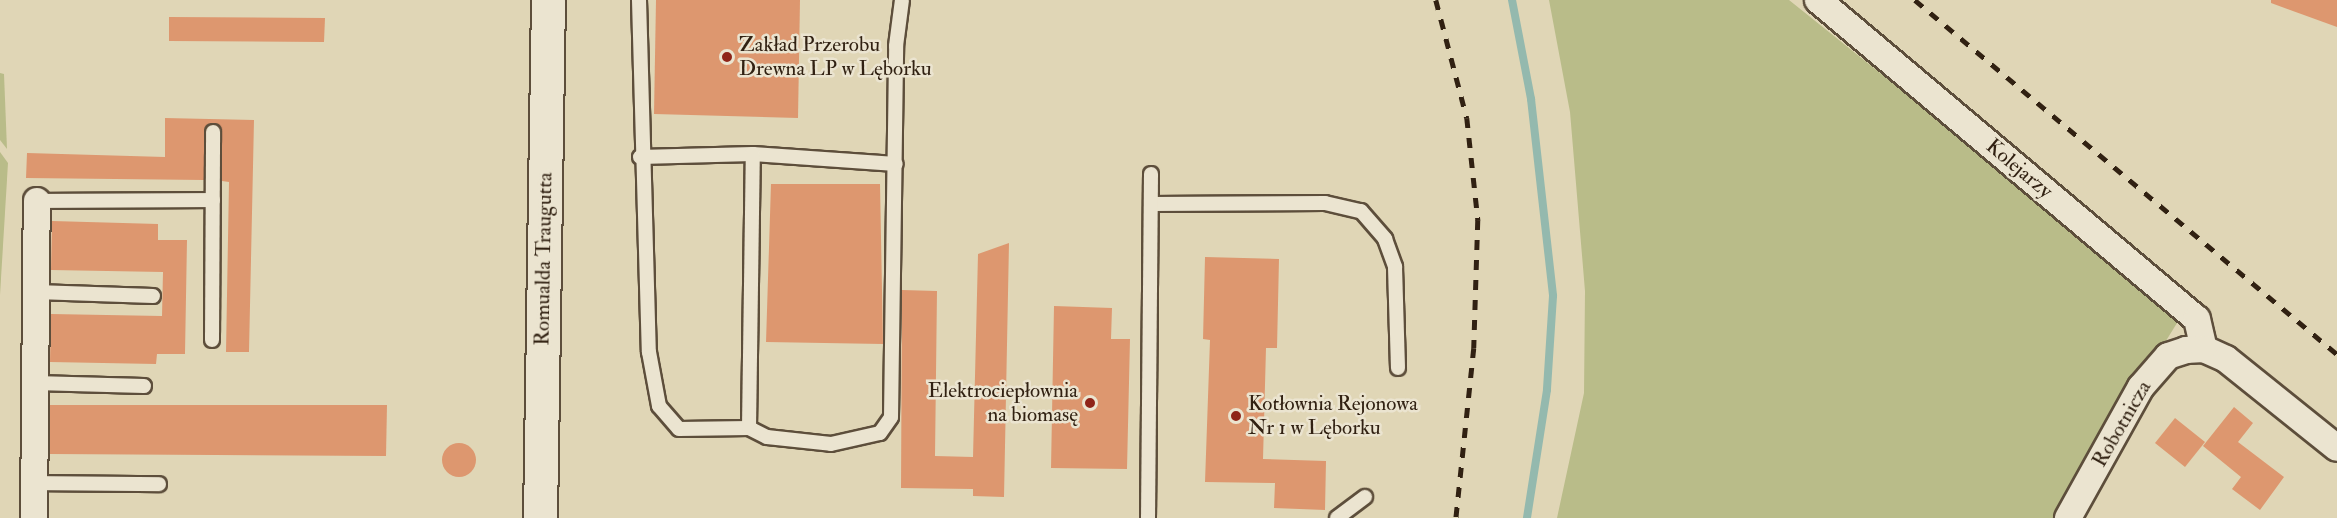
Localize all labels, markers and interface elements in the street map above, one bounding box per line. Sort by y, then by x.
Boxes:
place label: Zakład Przerobu Drewna LP w Lęborku [739,32,932,82]
marker: Zakład Przerobu Drewna LP w Lęborku [720,50,734,64]
street label: Kolejarzy [1981,134,2057,204]
street label: Romualda Traugutta [530,172,558,346]
street label: Robotnicza [2087,376,2157,472]
place label: Elektrociepłownia na biomasę [928,378,1078,428]
place label: Kotłownia Rejonowa Nr 1 w Lęborku [1248,391,1418,441]
marker: Elektrociepłownia na biomasę [1083,396,1097,410]
marker: Kotłownia Rejonowa Nr 1 w Lęborku [1229,409,1243,423]

